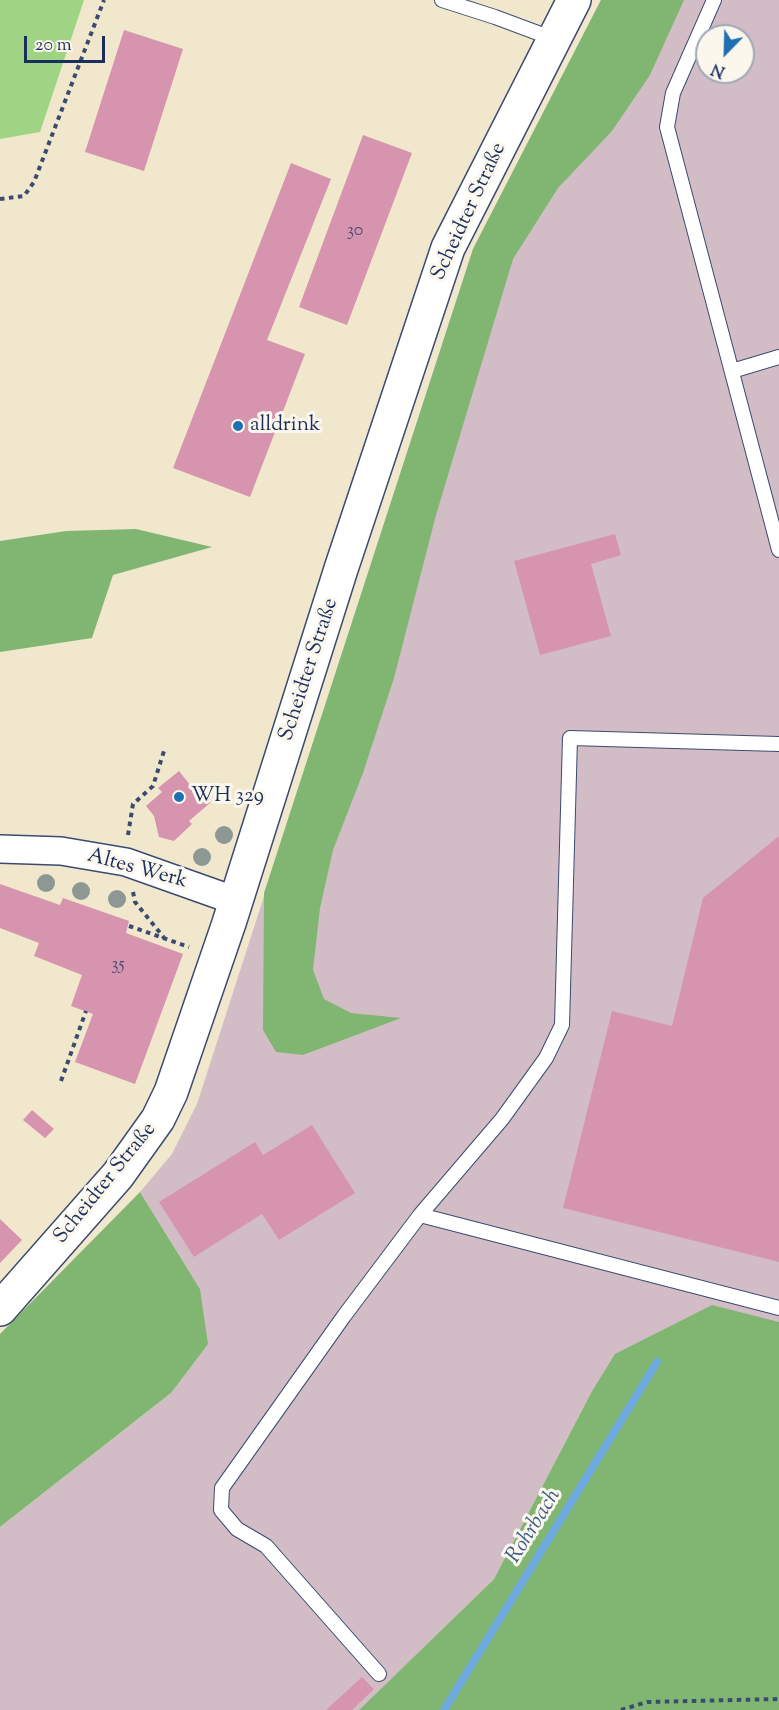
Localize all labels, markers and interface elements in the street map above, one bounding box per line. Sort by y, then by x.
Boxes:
scale bar [27,24,108,62]
north arrow [695,24,755,84]
text: 20 m [35,33,72,59]
text: N [708,56,729,82]
street label: Scheidter Straße [427,139,513,285]
house number: 30 [347,221,363,243]
place label: alldrink [250,413,321,439]
marker: alldrink [231,419,245,433]
street label: Scheidter Straße [275,595,345,745]
place label: WH 329 [191,784,264,810]
marker: WH 329 [172,790,186,804]
street label: Altes Werk [84,845,190,895]
house number: 35 [111,955,125,977]
street label: Scheidter Straße [49,1118,163,1250]
water label: Rohrbach [502,1485,568,1569]

